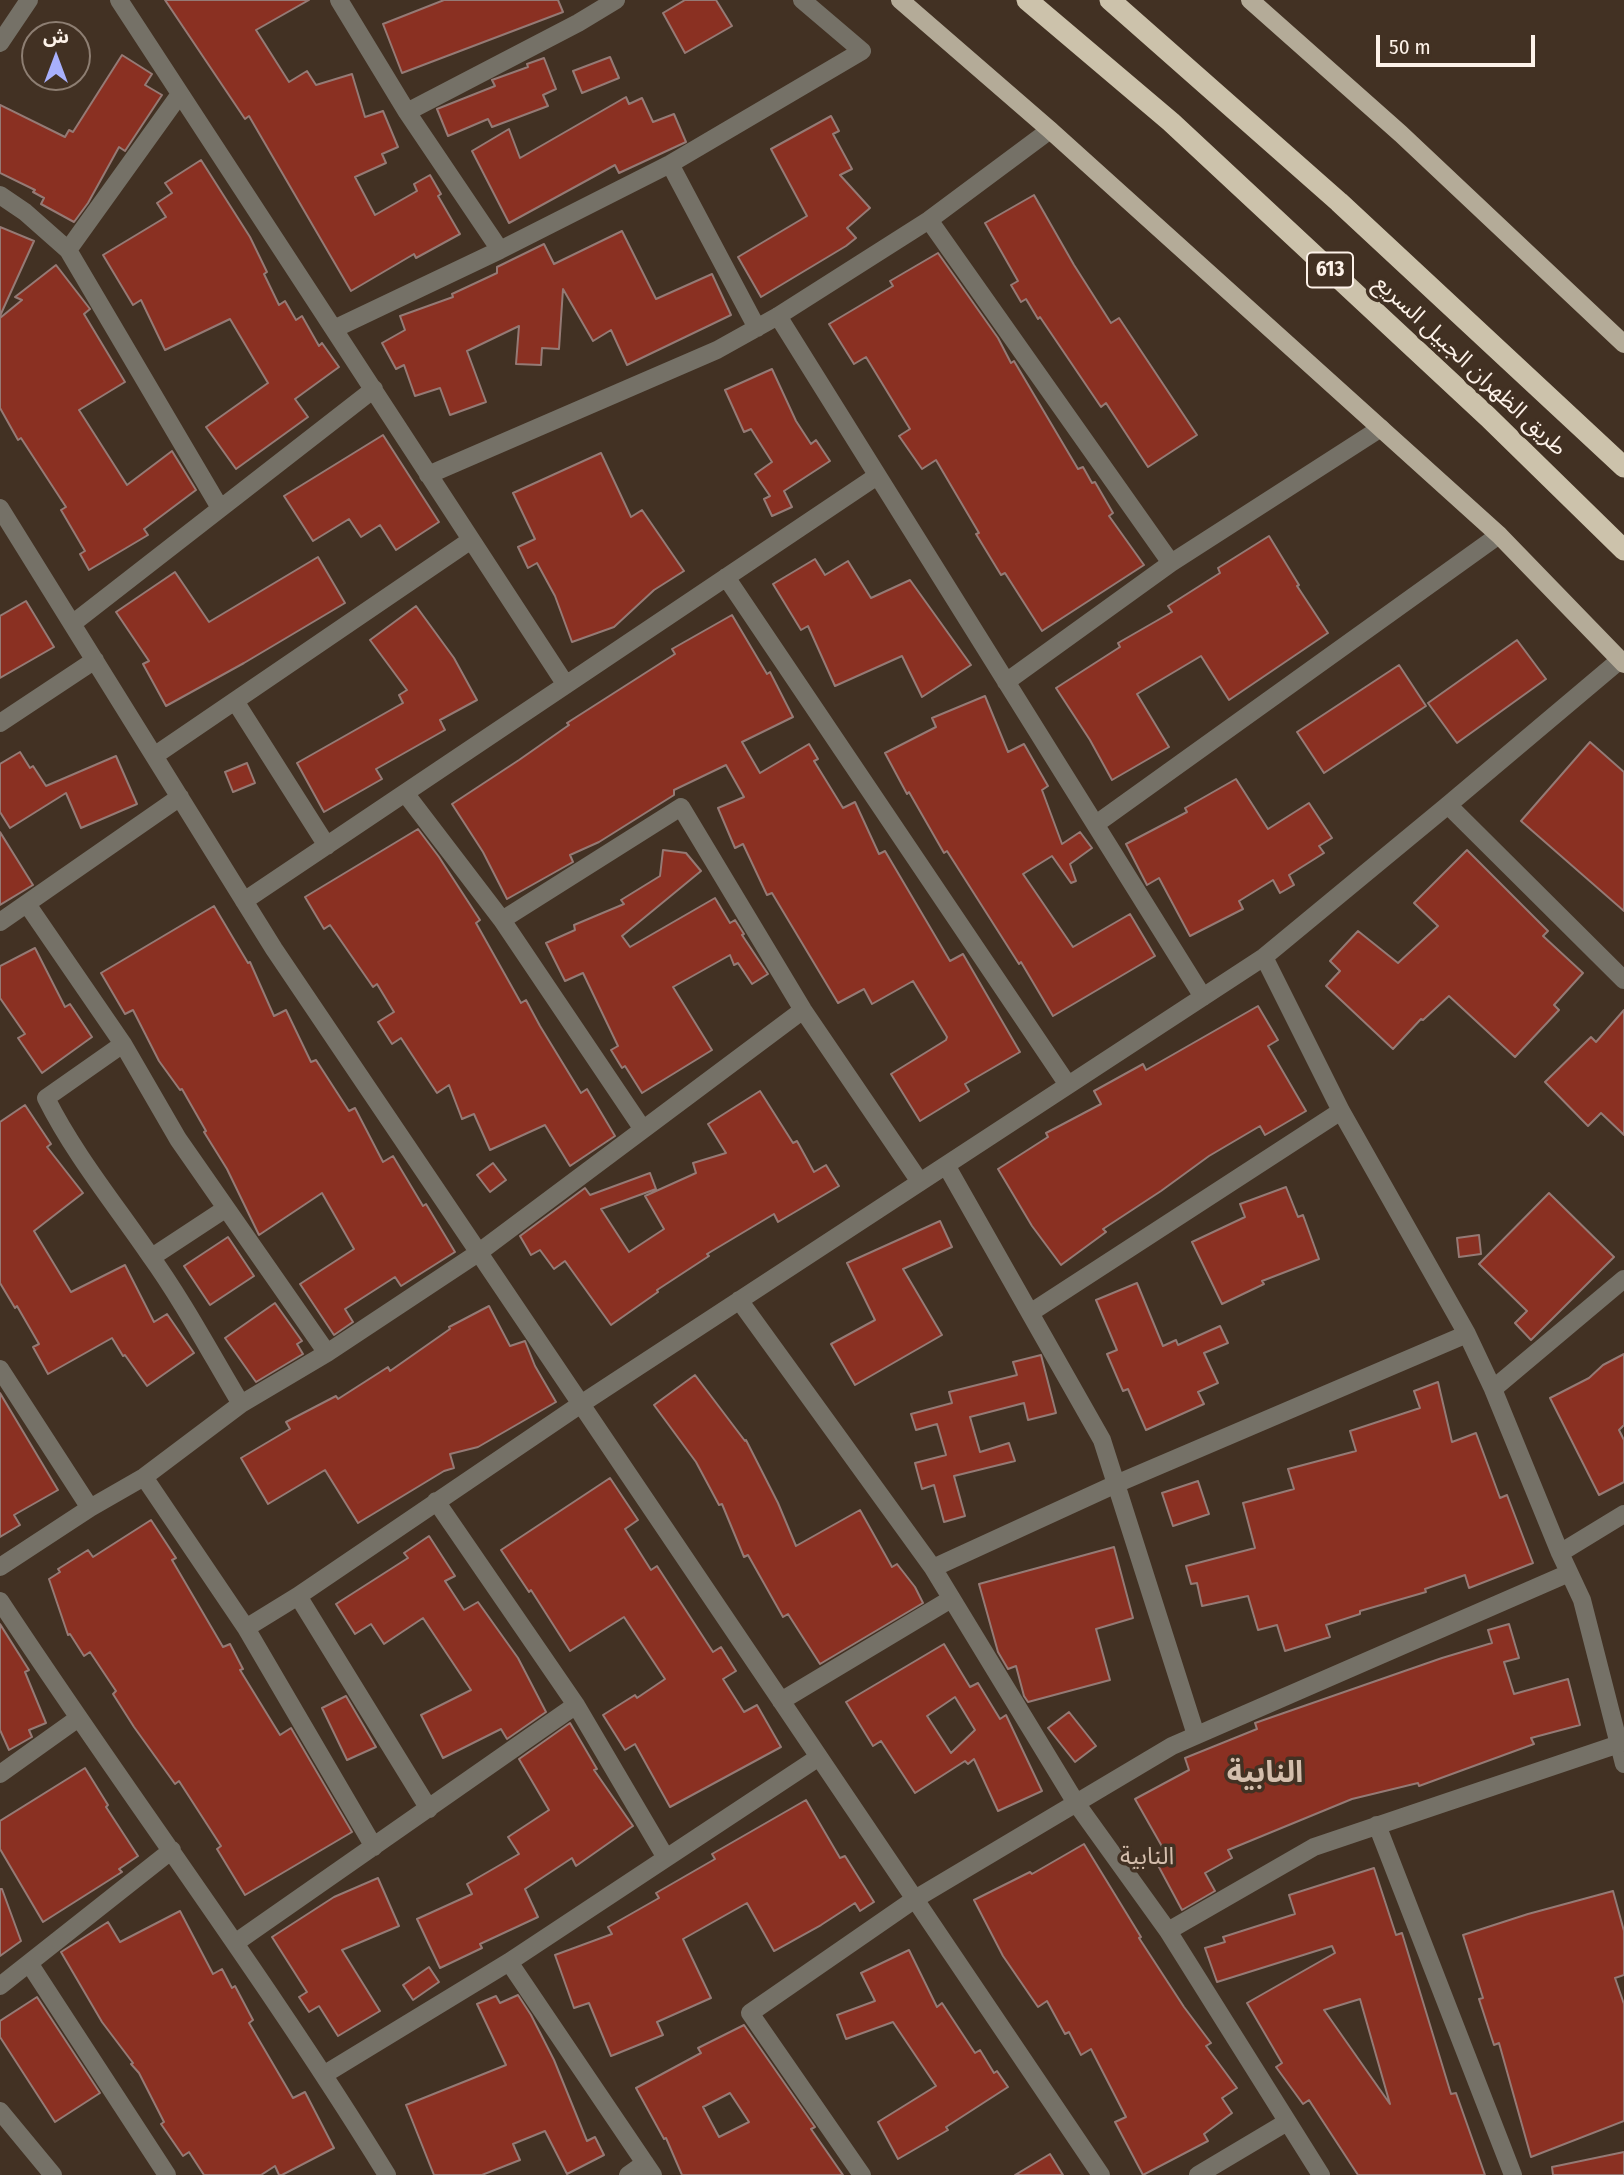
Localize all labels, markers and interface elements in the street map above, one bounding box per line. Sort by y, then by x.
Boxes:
north arrow [21,21,91,91]
scale bar [1379,21,1538,65]
text: ش [43,25,69,48]
text: 50 m [1389,34,1431,60]
road number: 613 [1307,252,1353,288]
street label: طريق الظهران الجبيل السريع [1368,270,1572,462]
district label: النابية [1227,1756,1303,1792]
district label: النابية [1120,1843,1174,1871]

